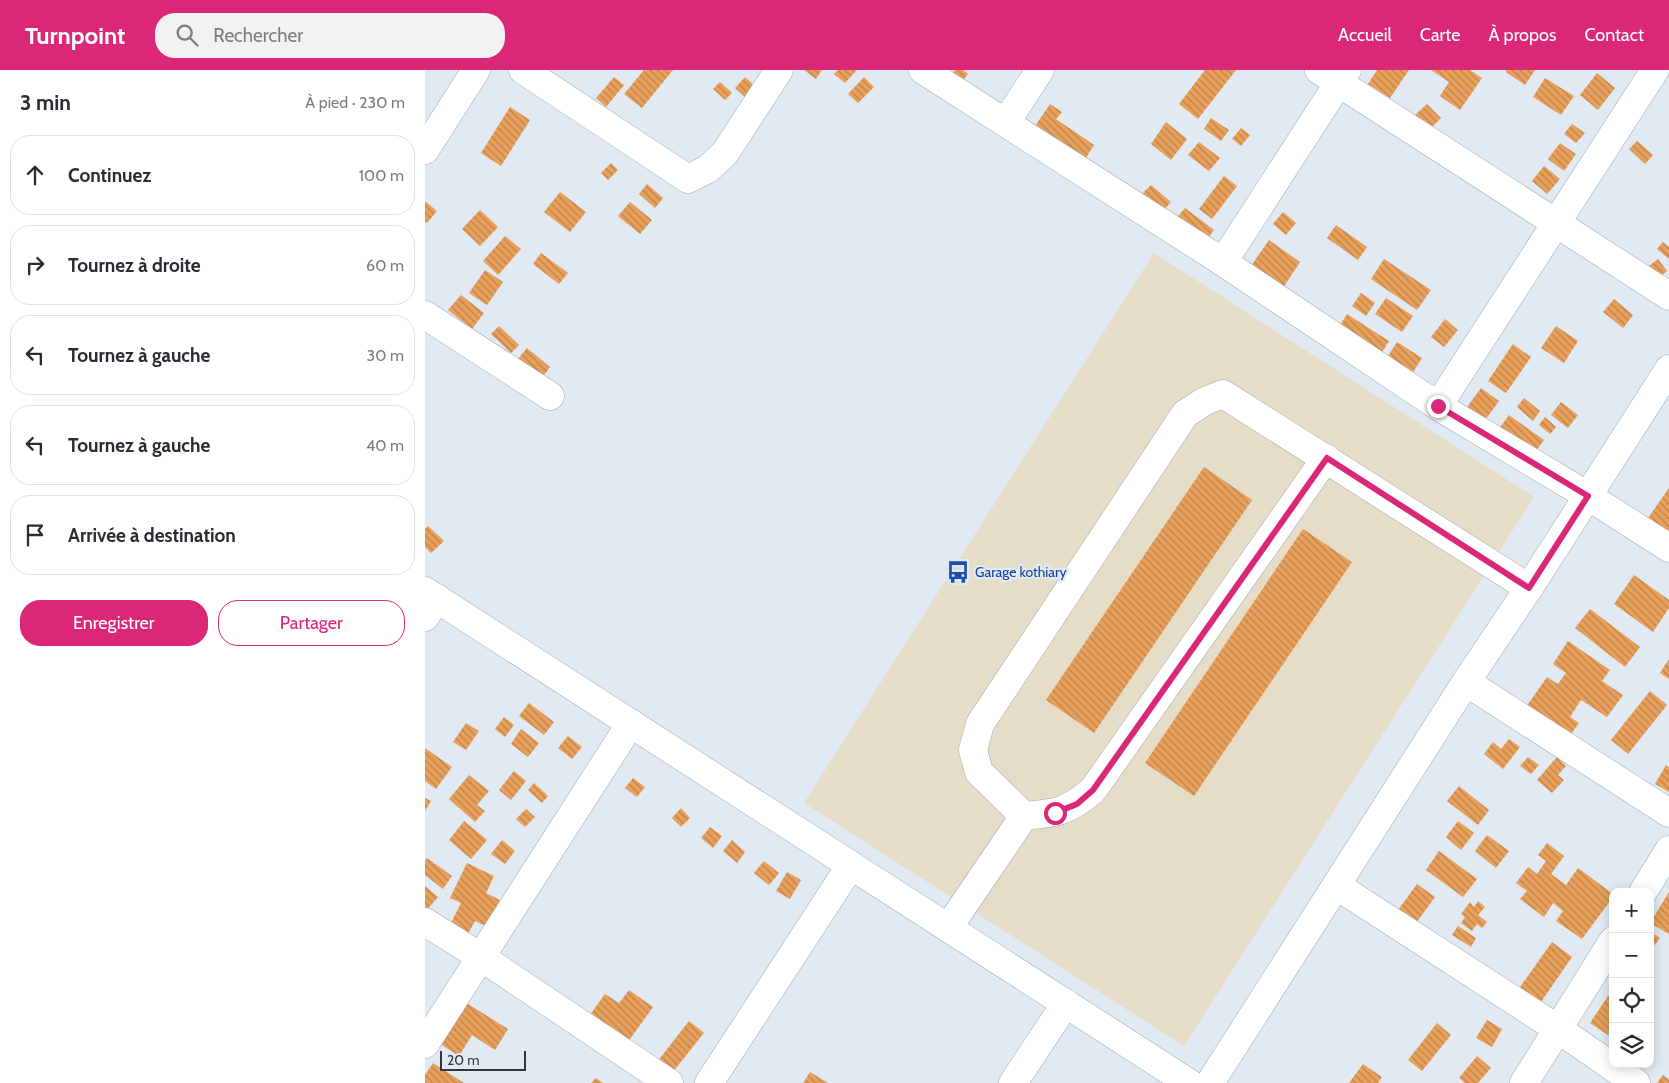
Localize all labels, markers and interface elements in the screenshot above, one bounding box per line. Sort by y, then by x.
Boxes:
search box [155,13,505,58]
text: Turnpoint [25,21,125,50]
icon: search [173,21,201,49]
text: Rechercher [213,24,303,47]
text: Accueil [1338,24,1392,46]
text: Carte [1420,24,1460,46]
text: À propos [1488,24,1556,46]
text: Contact [1584,24,1644,46]
text: 3 min [20,90,71,115]
text: À pied · 230 m [305,93,405,112]
icon: ahead [21,161,49,189]
text: Continuez [68,164,151,187]
text: 100 m [359,166,404,185]
icon: right [21,251,49,279]
text: Tournez à droite [68,254,201,277]
text: 60 m [366,256,404,275]
icon: left [21,341,49,369]
text: Tournez à gauche [68,344,210,367]
text: 30 m [367,346,404,365]
route end [1427,395,1450,418]
icon: left [21,431,49,459]
text: Tournez à gauche [68,434,210,457]
text: 40 m [366,436,404,455]
icon: arrive [21,521,49,549]
text: Arrivée à destination [68,524,236,547]
bus stop icon: Garage kothiary [945,559,971,585]
place label: Garage kothiary [975,563,1067,581]
button: Enregistrer [20,600,208,646]
button: Partager [218,600,405,646]
route start [1044,802,1067,825]
map controls [1609,888,1654,1068]
button: + [1609,888,1654,933]
button: − [1609,933,1654,978]
button: locate [1609,978,1654,1023]
button: layers [1609,1023,1654,1068]
scale bar [440,1048,526,1071]
text: 20 m [447,1051,480,1069]

